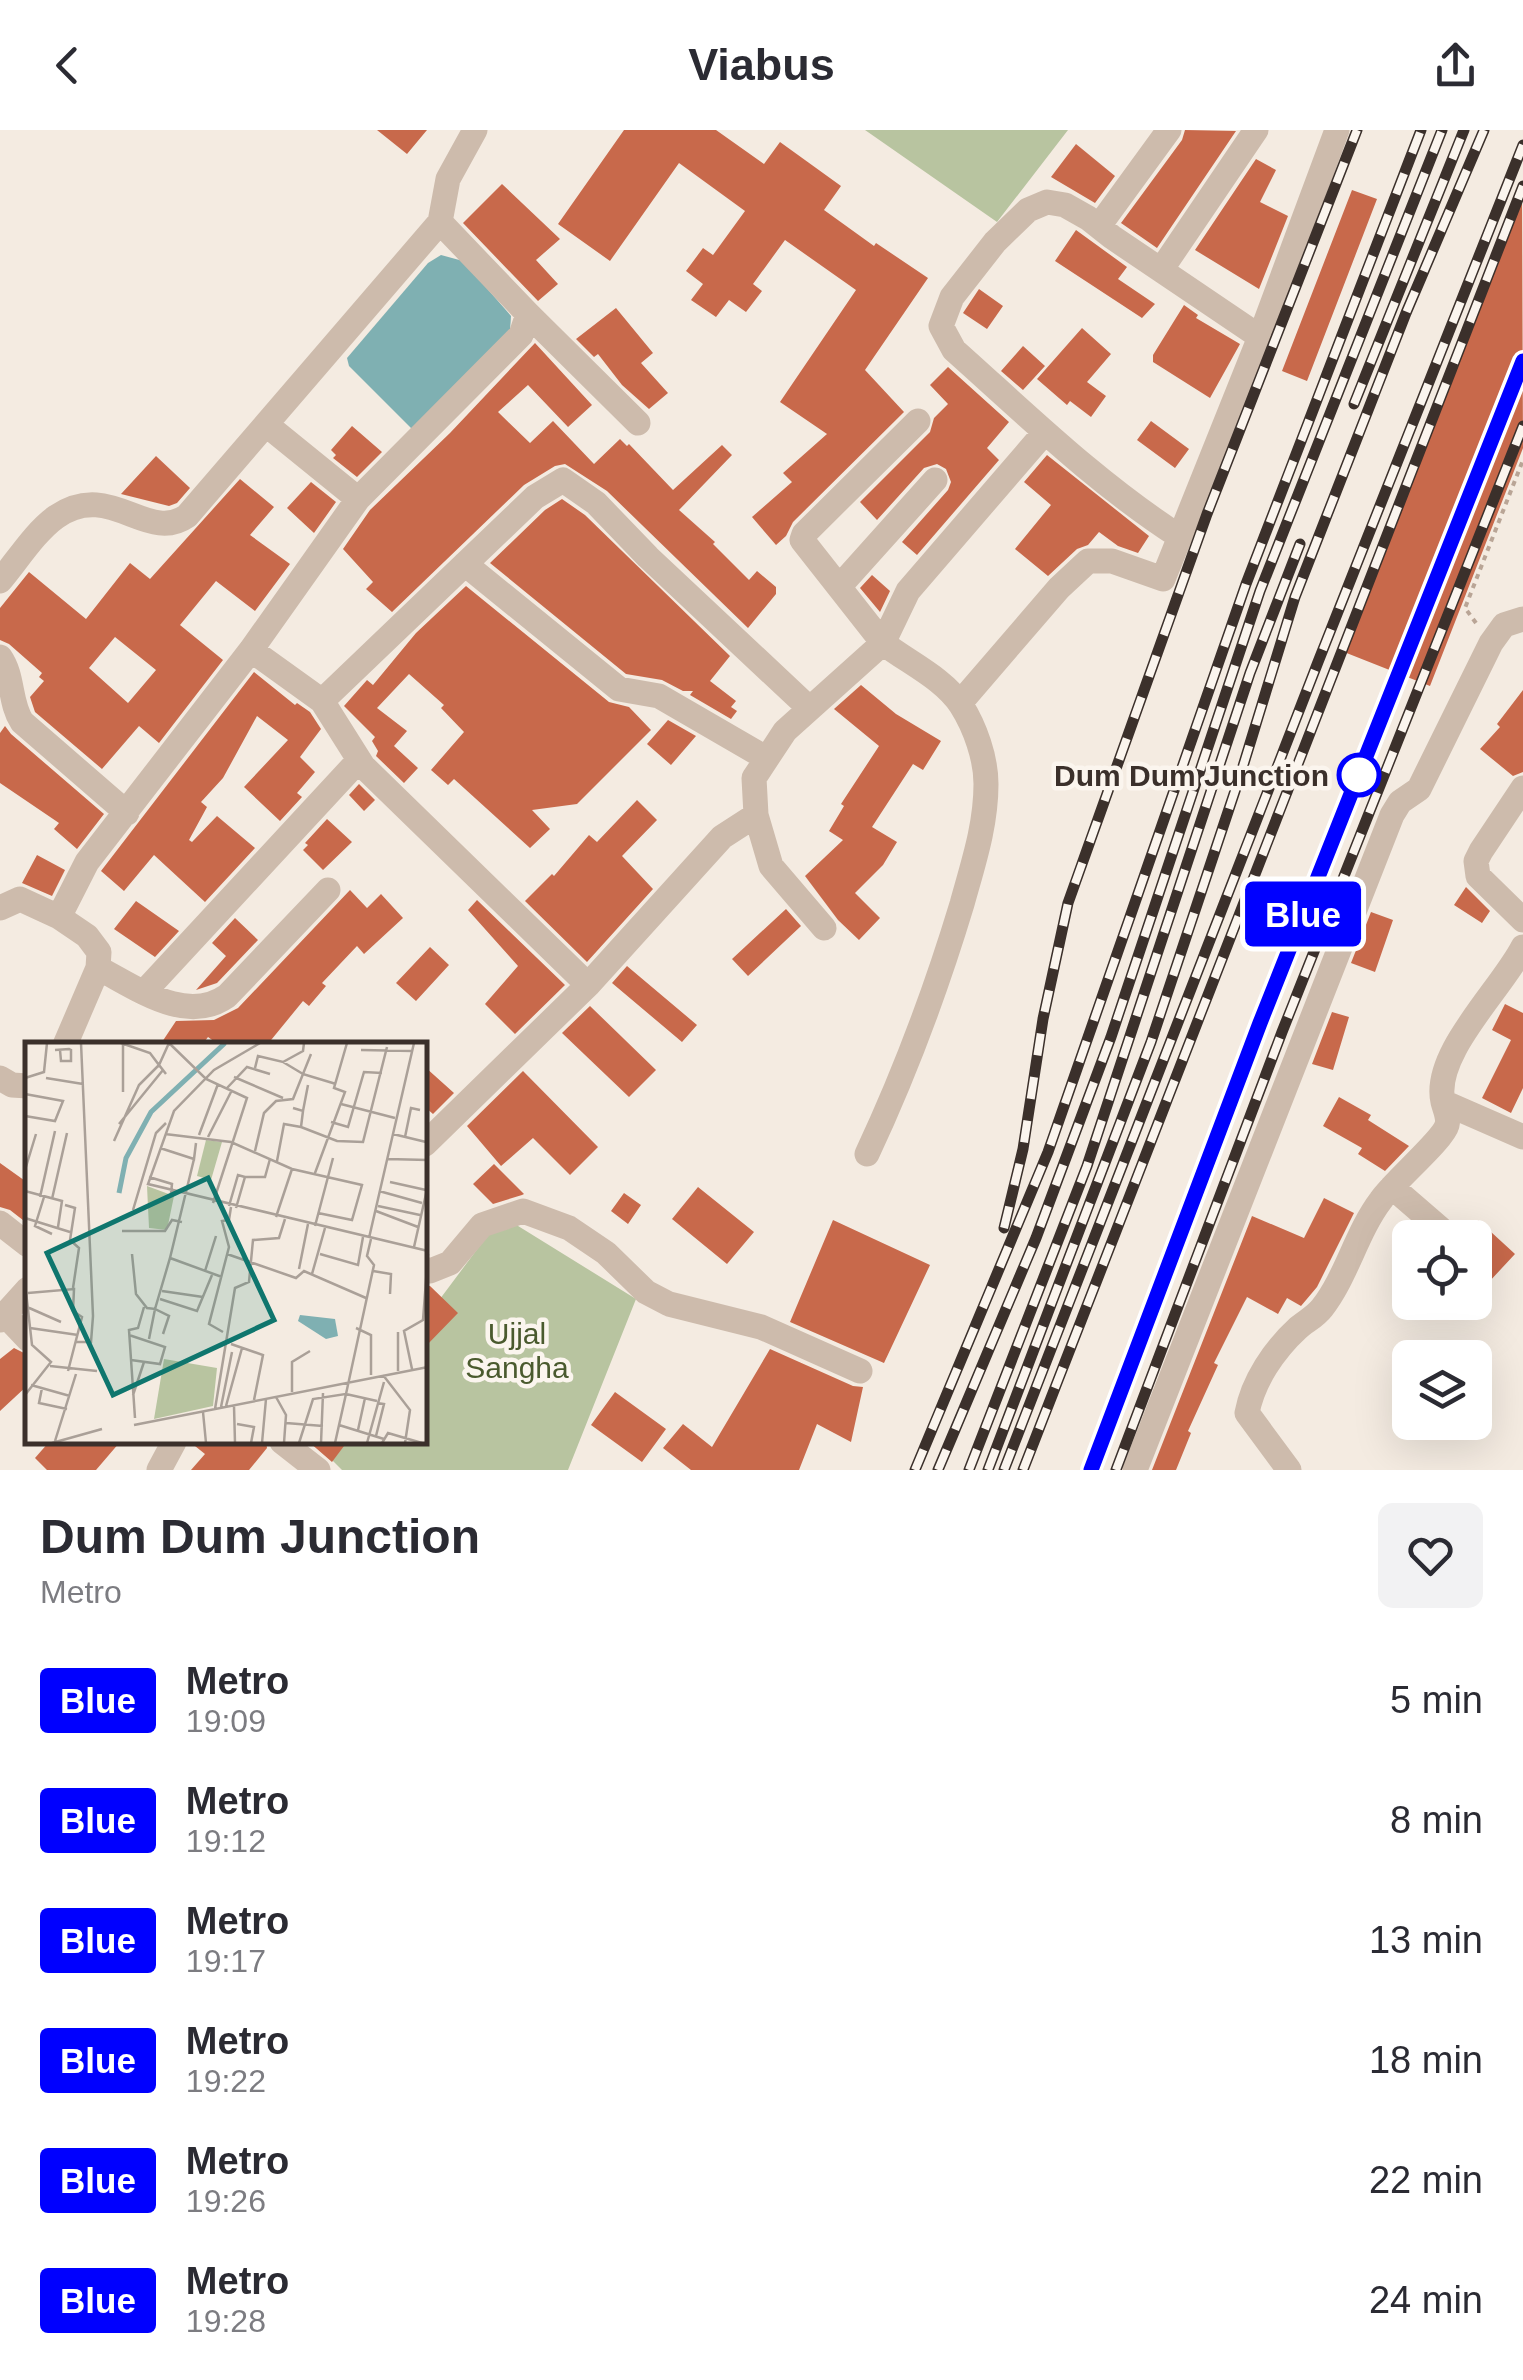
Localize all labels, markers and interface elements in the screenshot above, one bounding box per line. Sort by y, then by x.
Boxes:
icon: back [40,38,95,93]
icon: share [1428,38,1483,93]
text: Viabus [688,39,835,90]
marker: Dum Dum Junction [1338,754,1380,796]
place label: Dum Dum Junction [1054,759,1329,792]
line badge: Blue [1233,882,1373,946]
text: Blue [1265,895,1341,934]
inset map [25,1042,428,1445]
map controls [1392,1220,1492,1440]
button: locate [1392,1220,1492,1320]
park label: Ujjal Sangha [465,1317,569,1384]
button: layers [1392,1340,1492,1440]
button: heart [1378,1503,1483,1608]
text: Dum Dum Junction [40,1510,480,1563]
text: Metro [40,1574,122,1610]
text: Metro [186,1660,289,1702]
text: 5 min [1390,1679,1483,1721]
text: Blue [60,1681,136,1720]
text: 19:09 [186,1703,266,1739]
text: Metro [186,1780,289,1822]
text: 8 min [1390,1799,1483,1841]
text: Blue [60,1801,136,1840]
text: 19:12 [186,1823,266,1859]
text: Metro [186,1900,289,1942]
text: 13 min [1369,1919,1483,1961]
text: Blue [60,1921,136,1960]
text: 19:17 [186,1943,266,1979]
text: Metro [186,2020,289,2062]
text: 18 min [1369,2039,1483,2081]
text: Blue [60,2041,136,2080]
text: 19:22 [186,2063,266,2099]
text: Metro [186,2140,289,2182]
text: 22 min [1369,2159,1483,2201]
text: Blue [60,2161,136,2200]
text: 19:26 [186,2183,266,2219]
text: Metro [186,2260,289,2302]
text: 24 min [1369,2279,1483,2321]
text: Blue [60,2281,136,2320]
text: 19:28 [186,2303,266,2339]

